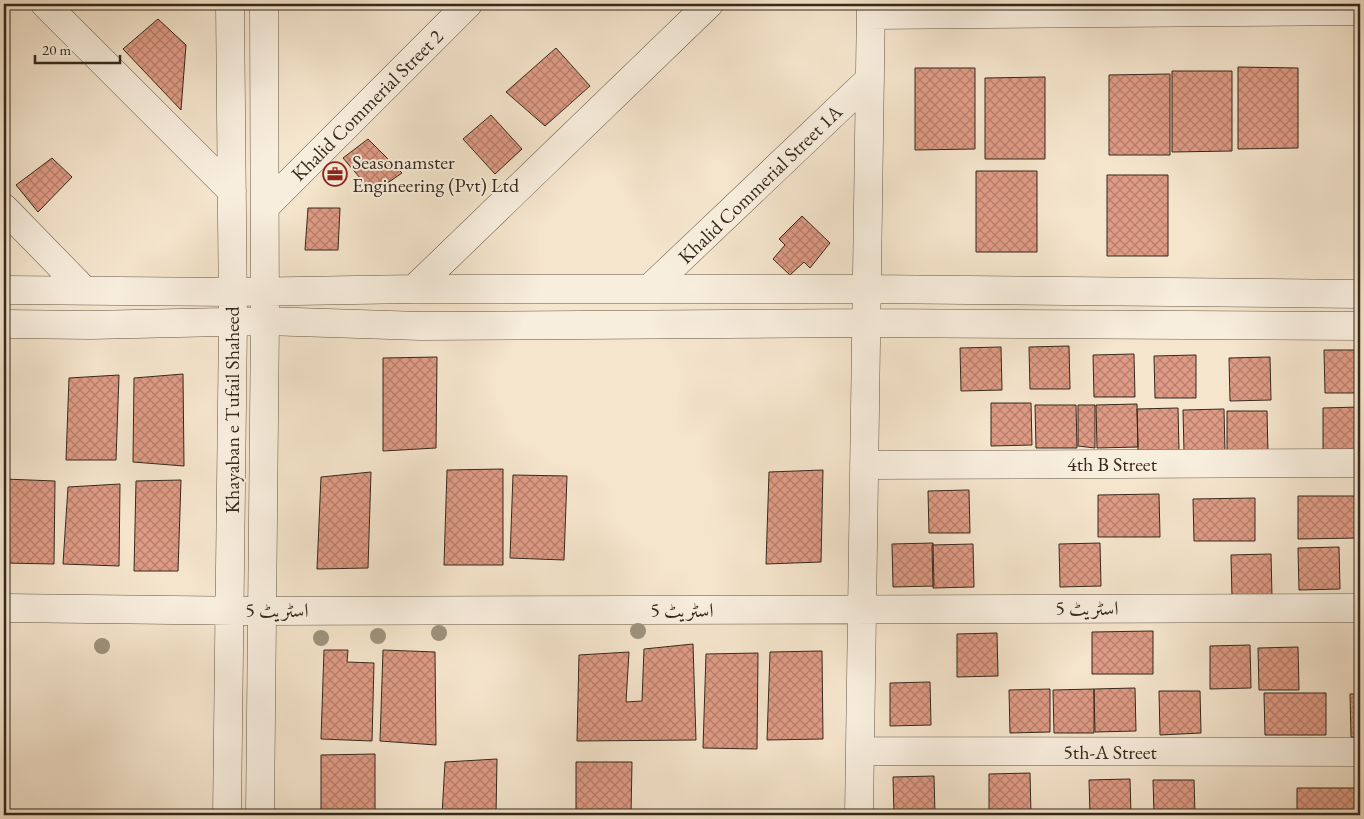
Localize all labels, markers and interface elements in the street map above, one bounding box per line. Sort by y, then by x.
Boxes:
street label: Khalid Commerial Street 2 [285,23,449,187]
scale bar [35,32,120,64]
text: 20 m [42,40,71,59]
street label: Khalid Commerial Street 1A [672,99,848,269]
place label: Seasonamster Engineering (Pvt) Ltd [352,149,520,198]
office icon: Seasonamster Engineering (Pvt) Ltd [322,161,348,187]
street label: Khayaban e Tufail Shaheed [219,306,245,514]
street label: 4th B Street [1067,451,1158,477]
street label: اسٹریٹ 5 [1055,595,1119,621]
street label: اسٹریٹ 5 [245,597,309,623]
street label: اسٹریٹ 5 [650,597,714,623]
street label: 5th-A Street [1063,739,1157,765]

